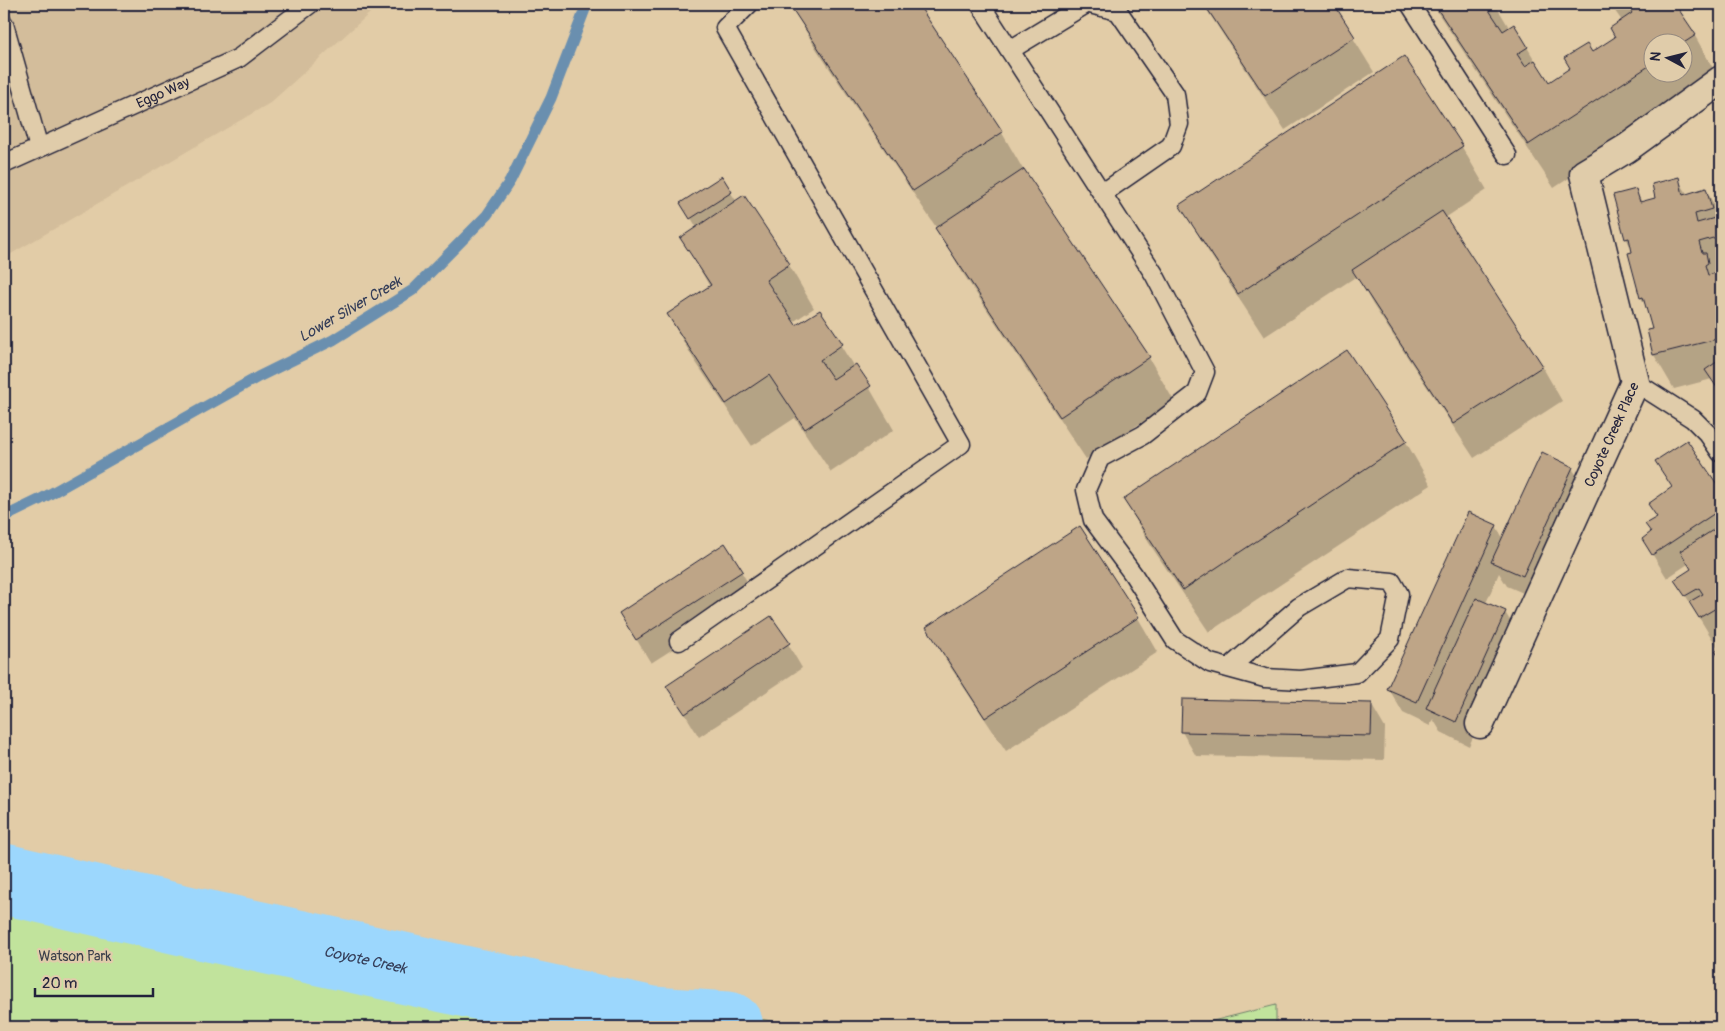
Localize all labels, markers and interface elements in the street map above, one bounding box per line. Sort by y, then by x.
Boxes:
north arrow [1642,32,1692,82]
text: N [1647,51,1665,62]
street label: Eggo Way [134,74,192,112]
water label: Lower Silver Creek [295,271,407,347]
street label: Coyote Creek Place [1581,380,1643,490]
water label: Coyote Creek [322,942,410,979]
park label: Watson Park [39,948,112,965]
scale bar [35,966,152,998]
text: 20 m [42,974,77,993]

